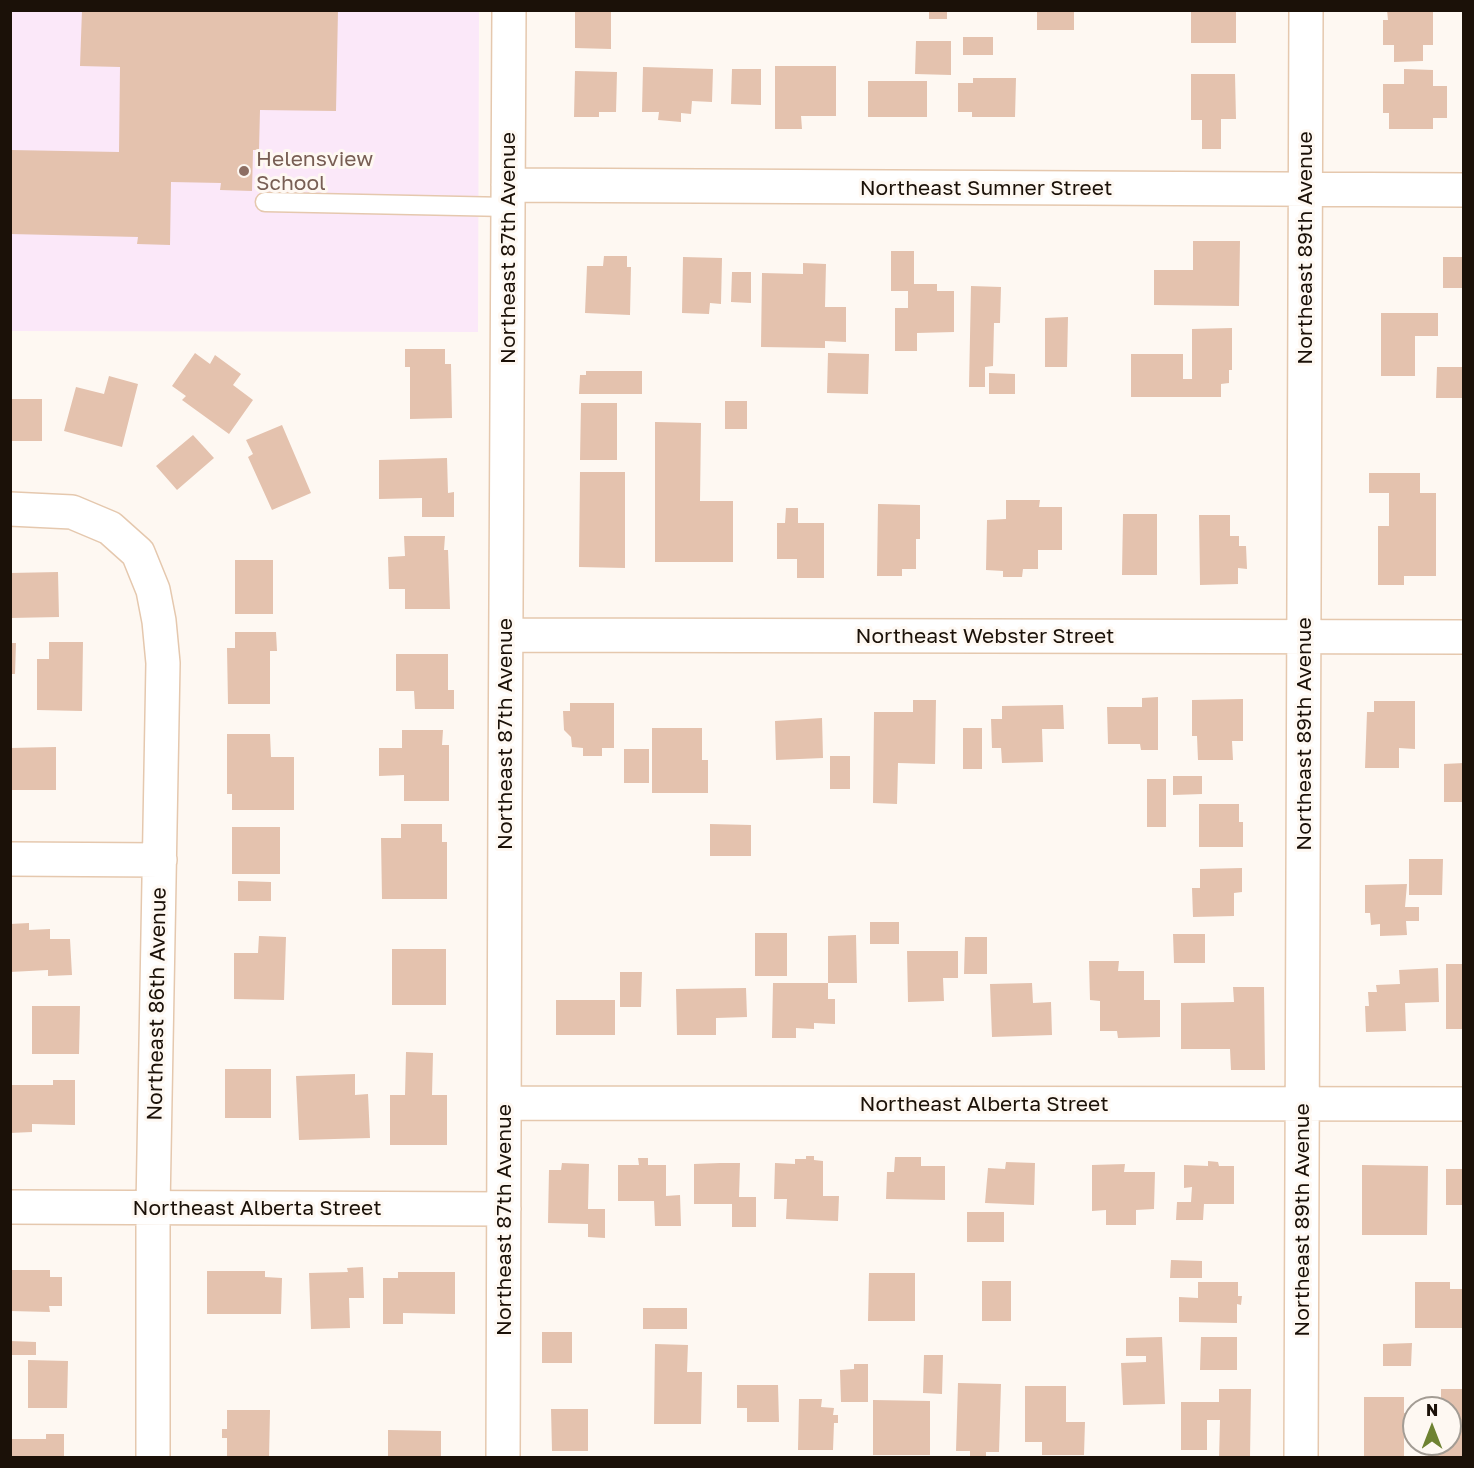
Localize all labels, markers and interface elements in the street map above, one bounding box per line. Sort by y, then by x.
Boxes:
street label: Northeast 89th Avenue [1292,131,1318,365]
street label: Northeast 87th Avenue [495,132,521,364]
place label: Helensview School [256,146,373,196]
marker: Helensview School [237,164,251,178]
street label: Northeast Sumner Street [860,175,1112,201]
street label: Northeast 89th Avenue [1291,617,1317,851]
street label: Northeast 87th Avenue [492,618,518,850]
street label: Northeast Webster Street [855,623,1115,649]
street label: Northeast 86th Avenue [142,887,172,1121]
street label: Northeast Alberta Street [859,1091,1109,1117]
street label: Northeast 89th Avenue [1289,1103,1315,1337]
street label: Northeast 87th Avenue [491,1104,517,1336]
street label: Northeast Alberta Street [132,1195,382,1221]
north arrow [1402,1396,1462,1456]
text: N [1426,1400,1438,1420]

